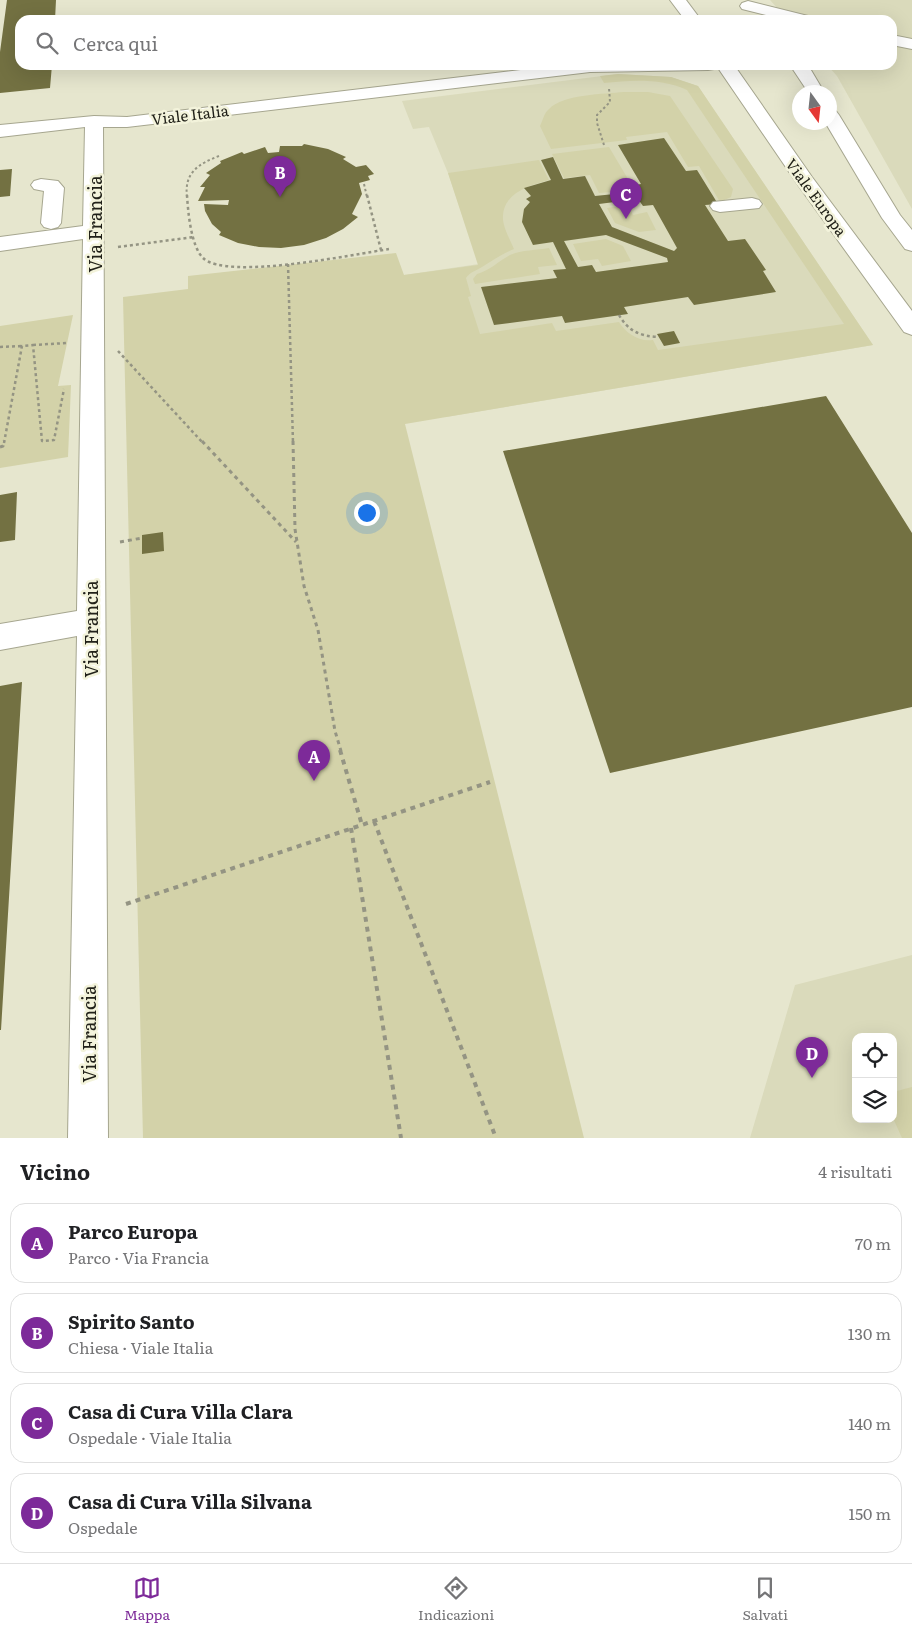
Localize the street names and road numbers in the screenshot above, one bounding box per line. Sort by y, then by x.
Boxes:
street label: Viale Italia [150,98,231,130]
street label: Viale Europa [781,153,854,241]
street label: Via Francia [81,175,108,273]
street label: Via Francia [77,580,104,678]
street label: Via Francia [75,985,102,1083]

